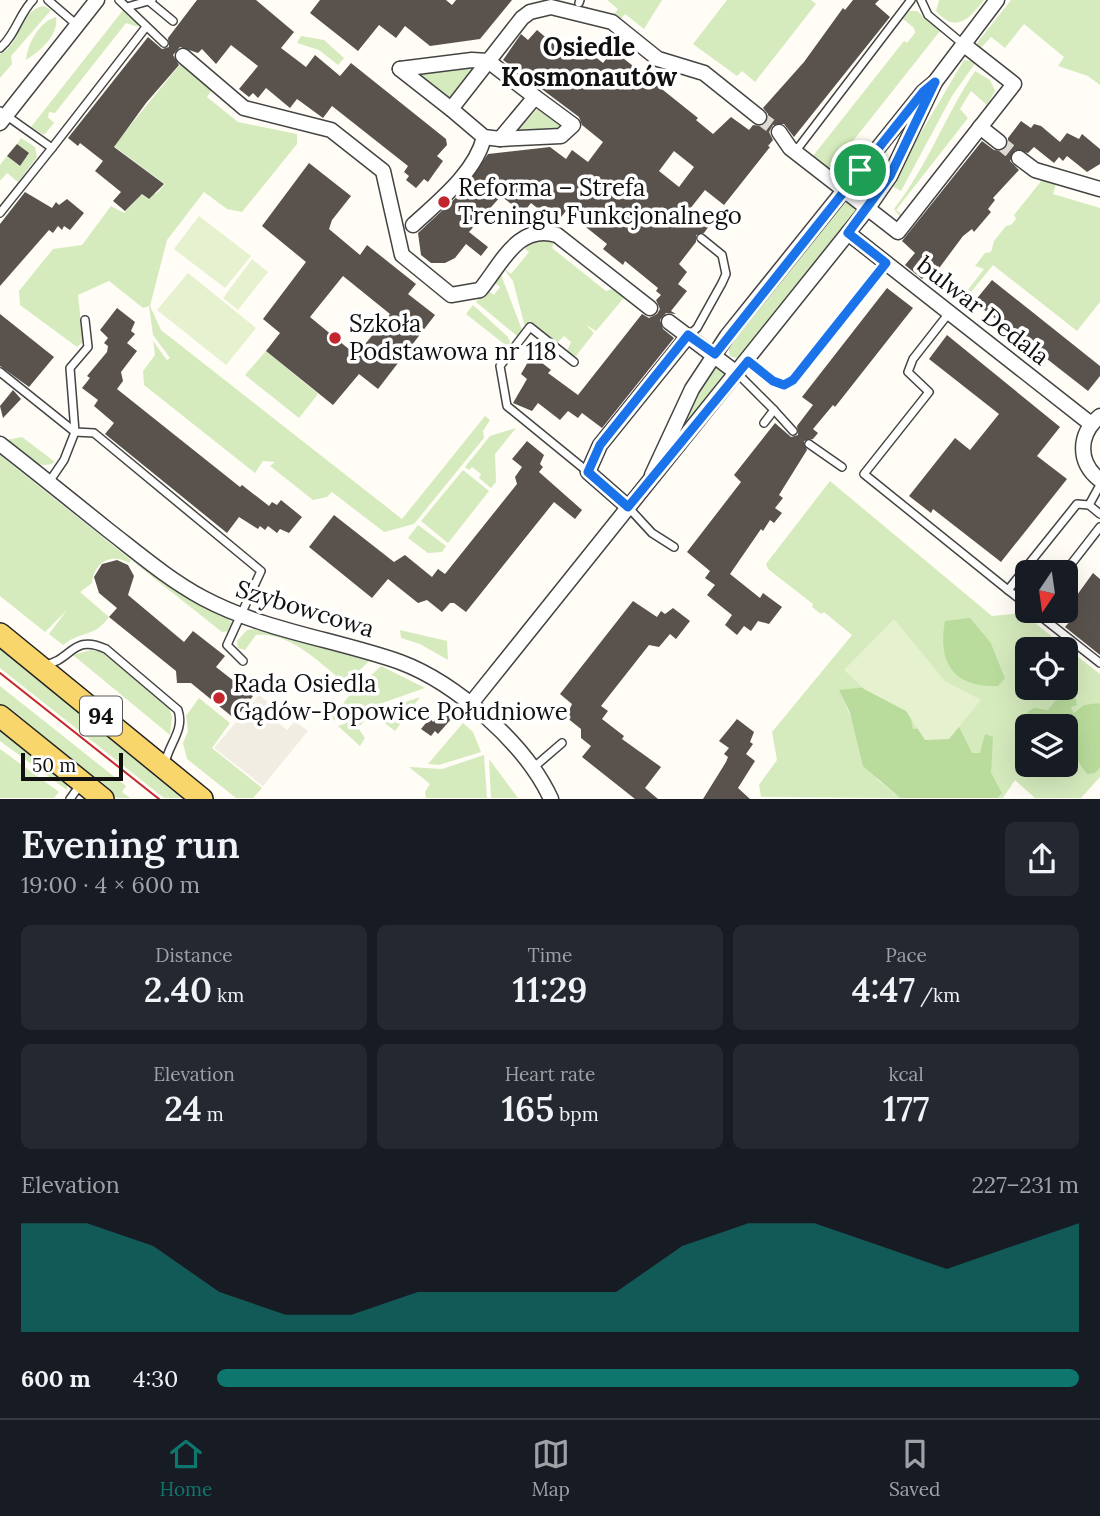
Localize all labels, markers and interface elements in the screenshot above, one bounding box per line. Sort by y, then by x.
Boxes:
district label: Osiedle Kosmonautów [501,30,678,93]
pin [830,140,890,200]
icon: arrive [841,151,879,189]
place label: Reforma – Strefa Treningu Funkcjonalnego [458,172,742,231]
marker: Reforma – Strefa Treningu Funkcjonalnego [436,194,452,210]
street label: bulwar Dedala [911,249,1056,372]
place label: Szkoła Podstawowa nr 118 [349,308,557,367]
marker: Szkoła Podstawowa nr 118 [327,330,343,346]
north arrow [1015,560,1078,623]
map controls [1015,560,1078,777]
street label: Szybowcowa [232,573,378,644]
button: locate [1015,637,1078,700]
place label: Rada Osiedla Gądów-Popowice Południowe [233,668,568,727]
marker: Rada Osiedla Gądów-Popowice Południowe [211,690,227,706]
road number: 94 [80,696,122,736]
button: layers [1015,714,1078,777]
scale bar [21,750,122,781]
text: 50 m [32,753,76,777]
text: Evening run [21,820,240,868]
button: share [1005,822,1079,896]
text: 19:00 · 4 × 600 m [21,870,200,899]
text: Distance [155,943,233,967]
text: Time [528,943,572,967]
text: Pace [885,943,927,967]
text: 2.40 [144,967,212,1012]
text: 11:29 [512,967,588,1012]
text: 4:47 [852,967,915,1012]
text: km [212,983,244,1007]
text: /km [915,983,960,1007]
text: Elevation [153,1062,235,1086]
text: Heart rate [505,1062,595,1086]
text: kcal [888,1062,924,1086]
text: 24 [164,1086,202,1131]
text: 165 [501,1086,554,1131]
text: 177 [883,1086,929,1131]
text: m [202,1102,224,1126]
text: bpm [554,1102,599,1126]
text: Elevation [21,1170,120,1199]
text: 227–231 m [971,1170,1079,1199]
text: 600 m [21,1364,91,1393]
text: 4:30 [133,1364,178,1393]
tab: Home [160,1435,212,1501]
tab: Map [531,1435,570,1501]
tab: Saved [889,1435,940,1501]

